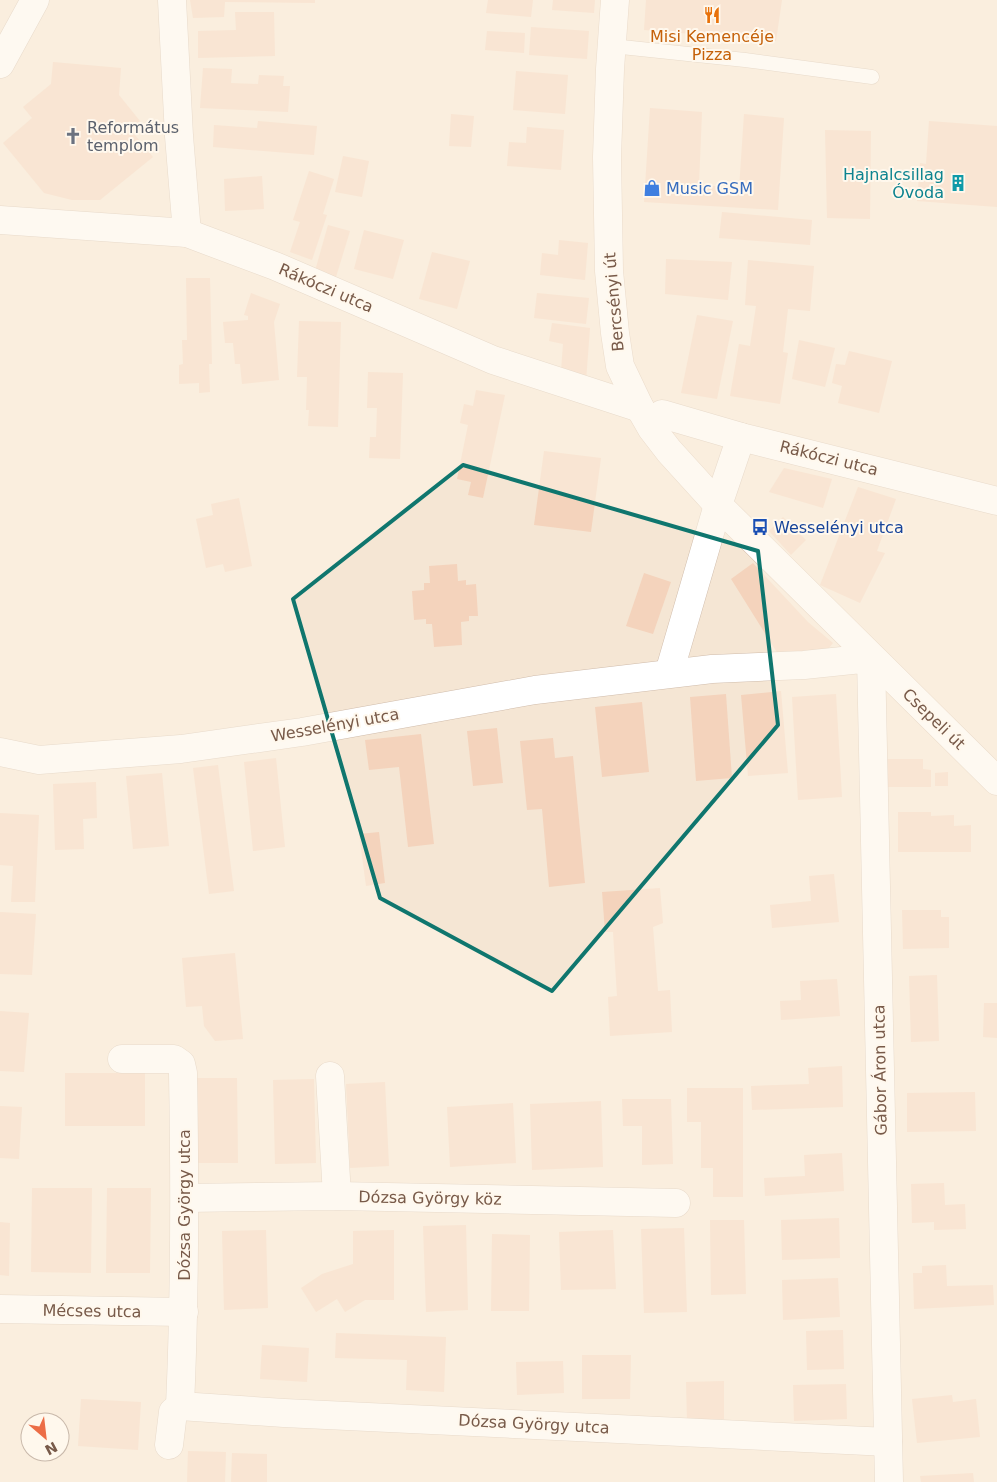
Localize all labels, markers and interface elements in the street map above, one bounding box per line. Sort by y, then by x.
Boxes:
restaurant icon: Misi Kemencéje Pizza [702,5,722,25]
place label: Misi Kemencéje Pizza [650,27,774,64]
place label: Református templom [87,118,179,155]
church icon: Református templom [63,126,83,146]
place label: Hajnalcsillag Óvoda [843,165,944,202]
building icon: Hajnalcsillag Óvoda [948,173,968,193]
shop icon: Music GSM [642,178,662,198]
place label: Music GSM [666,179,753,198]
street label: Bercsényi út [600,252,628,352]
street label: Rákóczi utca [276,260,376,316]
street label: Rákóczi utca [778,437,880,479]
bus stop icon: Wesselényi utca [750,517,770,537]
place label: Wesselényi utca [774,518,904,537]
street label: Csepeli út [899,684,969,754]
street label: Wesselényi utca [269,704,401,746]
street label: Gábor Áron utca [869,1004,891,1136]
street label: Dózsa György utca [175,1129,194,1281]
street label: Dózsa György köz [358,1187,502,1209]
street label: Mécses utca [42,1301,142,1321]
street label: Dózsa György utca [458,1411,610,1437]
north arrow [20,1412,70,1462]
text: N [42,1439,60,1458]

